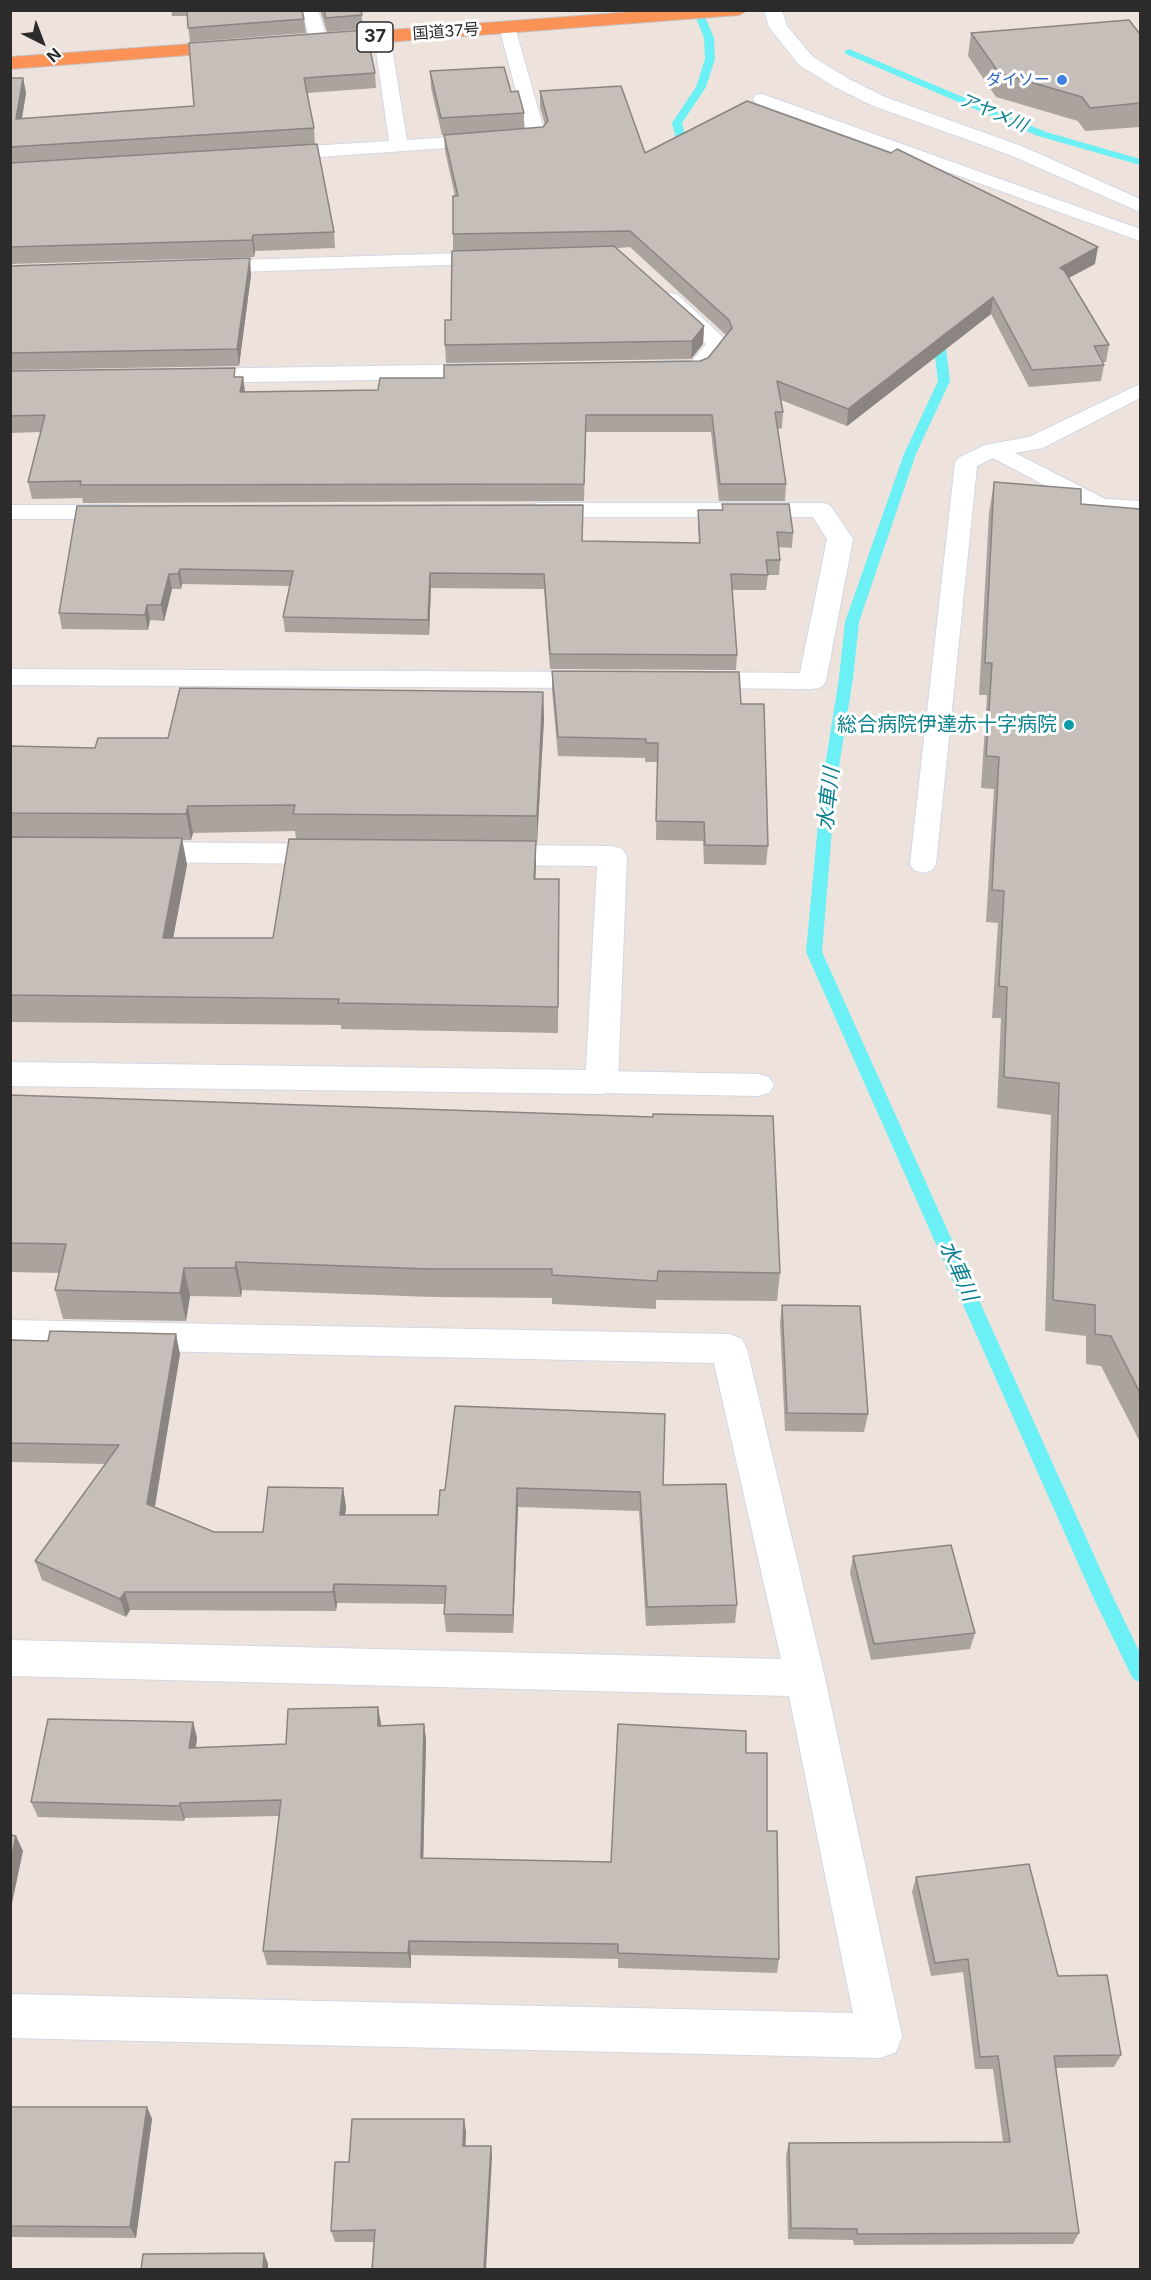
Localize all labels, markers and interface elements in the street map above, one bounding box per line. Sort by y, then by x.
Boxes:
north arrow [12,12,72,72]
street label: 国道37号 [412,20,480,44]
road number: 37 [357,22,393,52]
text: N [43,44,65,67]
place label: ダイソー [986,70,1050,90]
marker: ダイソー [1055,73,1069,87]
water label: アヤメ川 [956,89,1030,137]
place label: 総合病院伊達赤十字病院 [837,713,1057,737]
marker: 総合病院伊達赤十字病院 [1062,718,1076,732]
water label: 水車川 [813,766,845,832]
water label: 水車川 [934,1237,982,1305]

